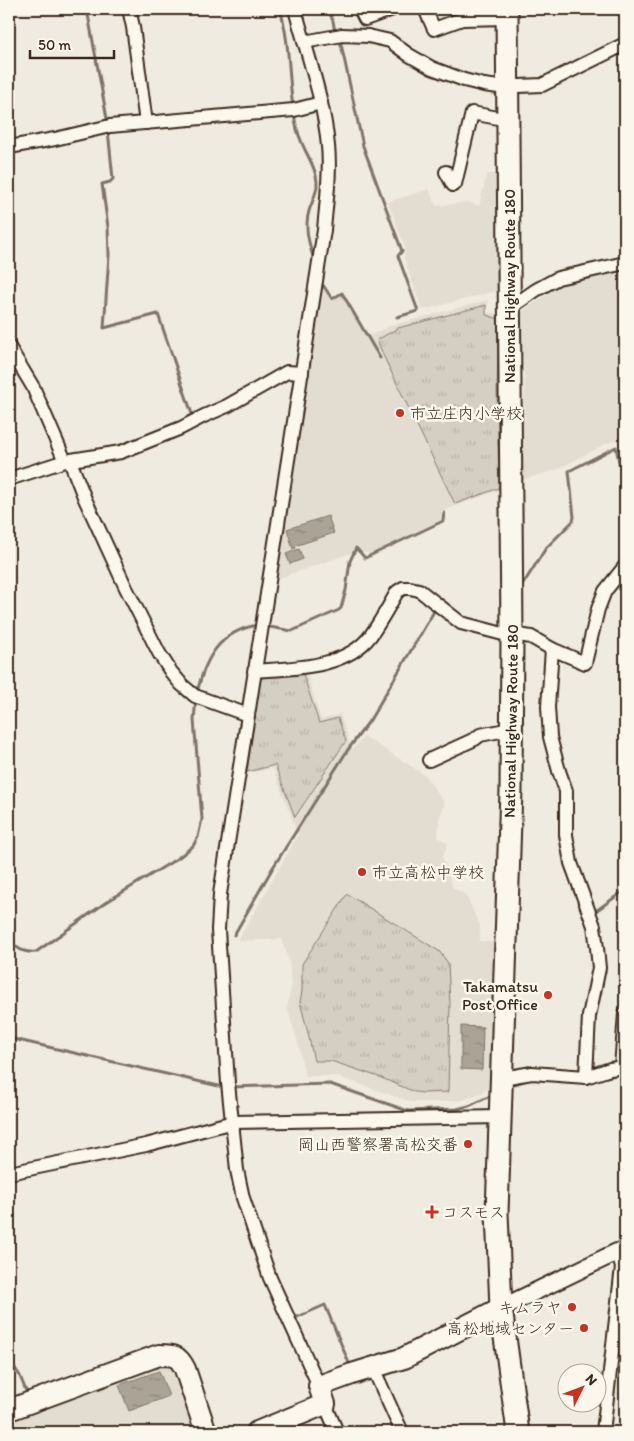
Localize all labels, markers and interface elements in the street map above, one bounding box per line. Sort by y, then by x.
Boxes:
scale bar [30,28,114,60]
text: 50 m [38,36,71,54]
street label: National Highway Route 180 [500,189,519,383]
place label: 市立庄内小学校 [410,404,522,423]
marker: 市立庄内小学校 [394,407,406,419]
street label: National Highway Route 180 [500,624,522,818]
place label: 市立高松中学校 [372,863,484,882]
marker: 市立高松中学校 [356,866,368,878]
place label: Takamatsu Post Office [462,977,538,1014]
marker: Takamatsu Post Office [542,989,554,1001]
place label: 岡山西警察署高松交番 [298,1135,458,1154]
marker: 岡山西警察署高松交番 [462,1138,474,1150]
place label: コスモス [442,1203,505,1222]
marker: コスモス [426,1206,438,1218]
place label: キムラヤ [498,1298,562,1317]
marker: キムラヤ [566,1301,578,1313]
place label: 高松地域センター [447,1319,574,1338]
marker: 高松地域センター [578,1322,590,1334]
north arrow [556,1364,606,1414]
text: N [582,1370,601,1389]

